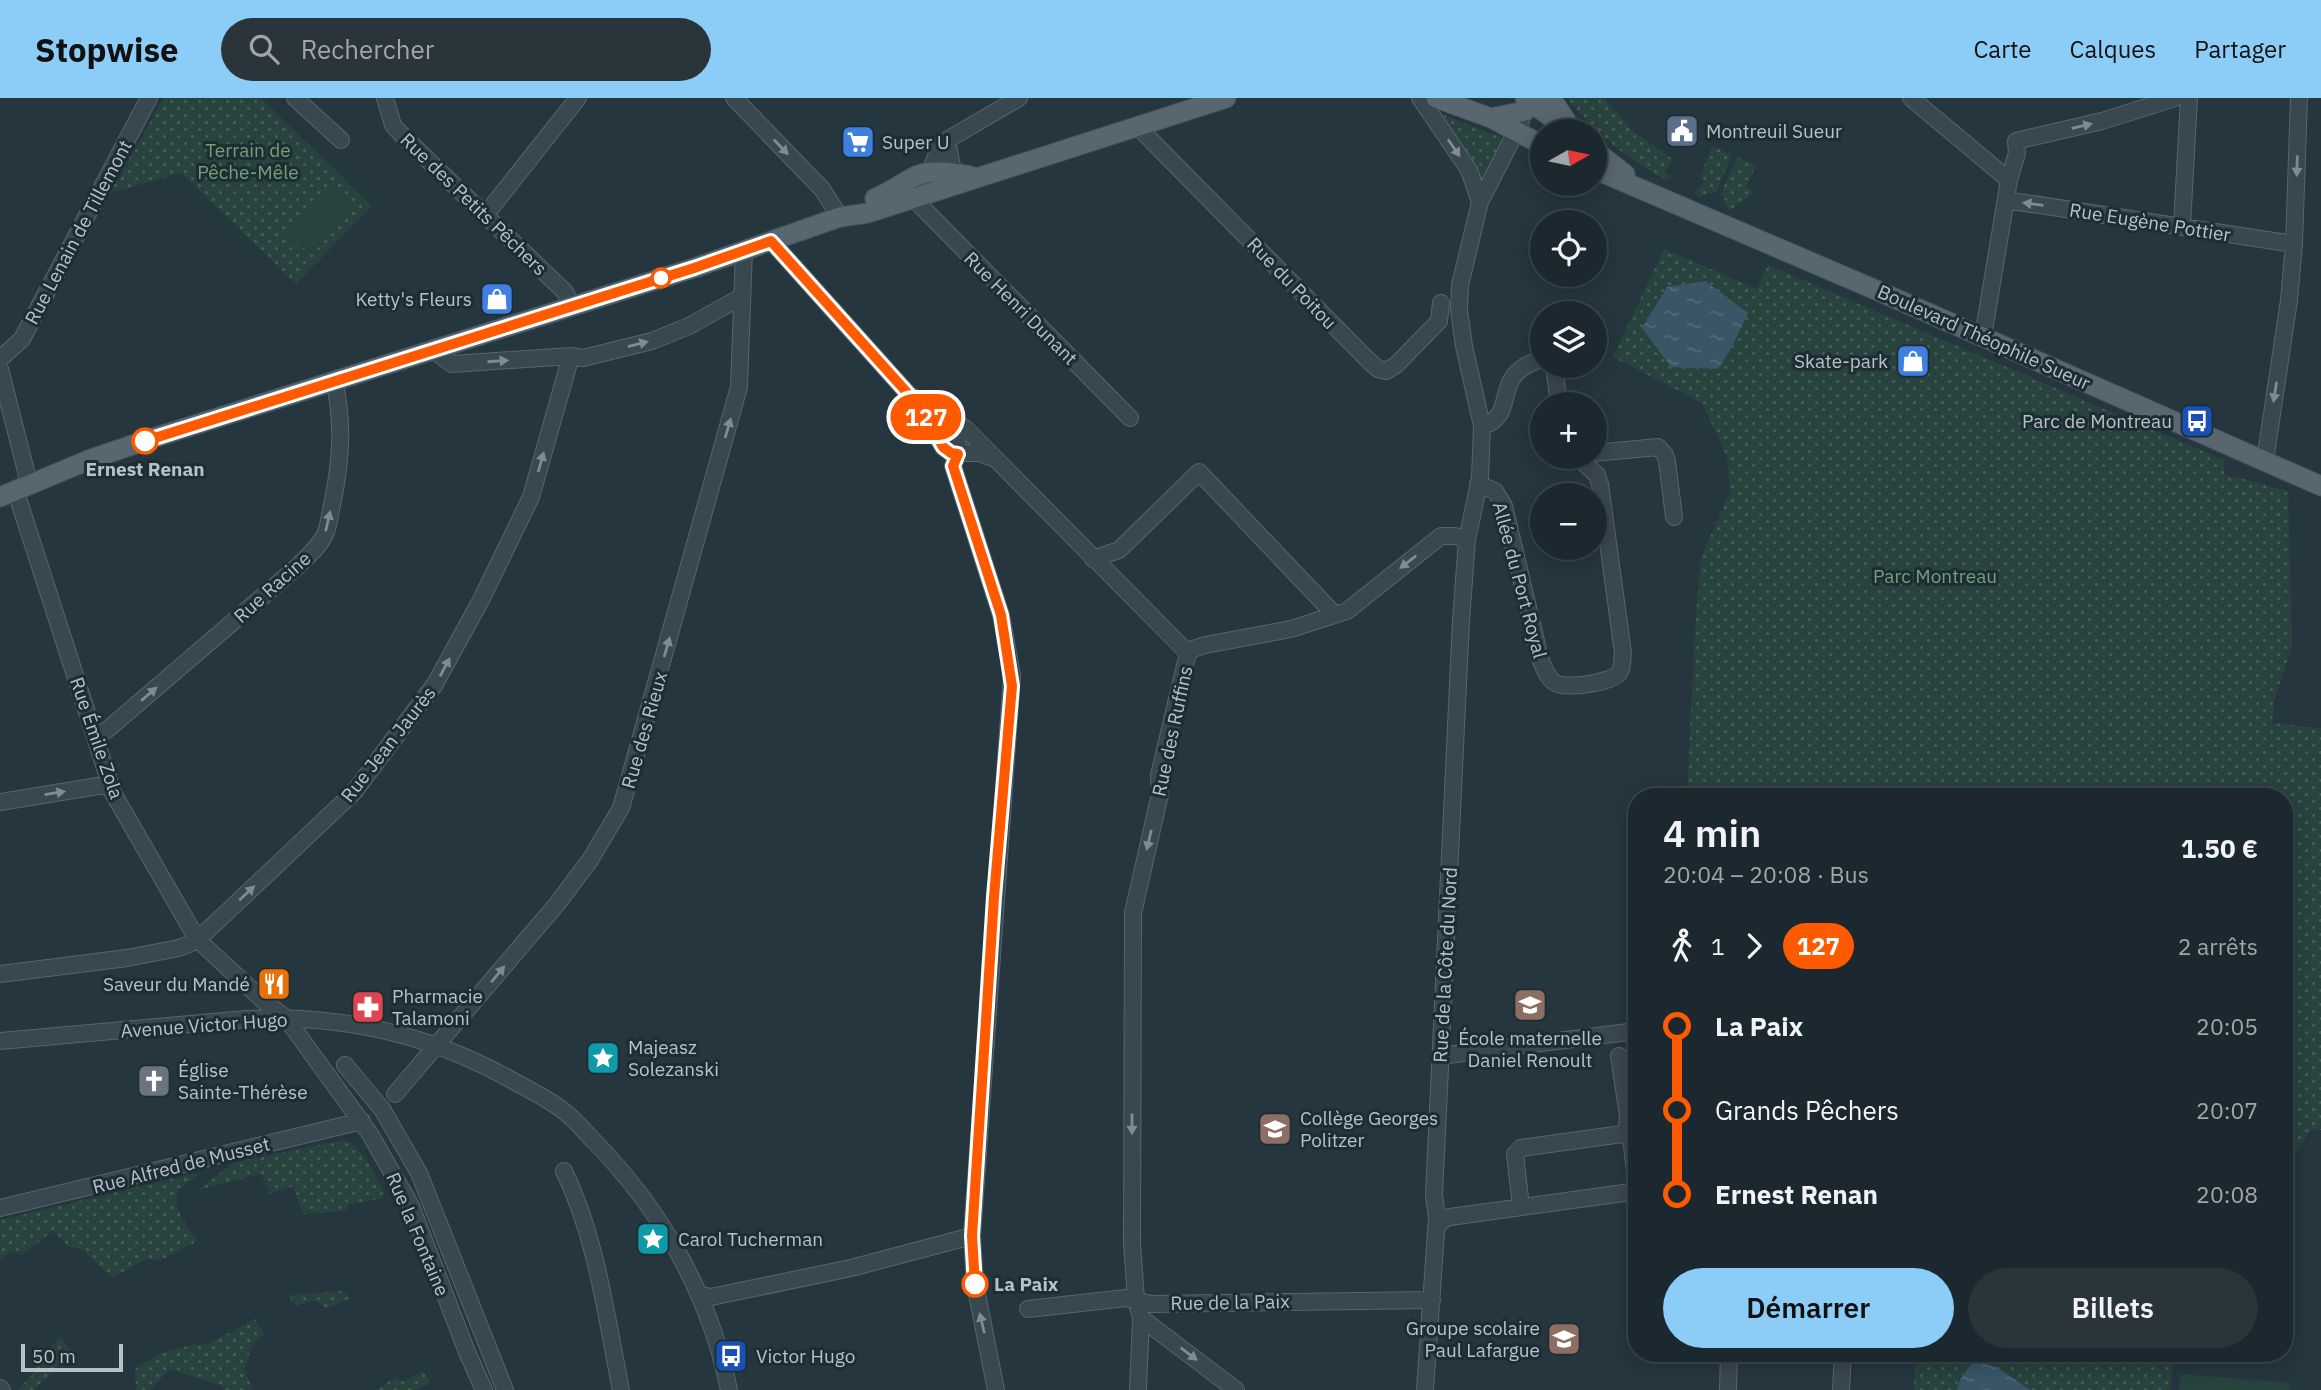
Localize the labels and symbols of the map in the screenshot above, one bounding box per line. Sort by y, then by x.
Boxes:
public building icon: Montreuil Sueur [1663,112,1701,150]
north arrow [1530,119,1606,196]
place label: Montreuil Sueur [1706,119,1842,143]
one-way arrow [2071,120,2093,131]
supermarket icon: Super U [839,123,877,161]
street label: Rue des Petits Pêchers [396,128,552,280]
place label: Super U [882,130,950,154]
street label: Rue Lenain de Tillemont [19,136,137,328]
park label: Terrain de Pêche-Mêle [197,138,299,184]
one-way arrow [773,138,789,155]
one-way arrow [1447,139,1461,157]
one-way arrow [2291,155,2302,177]
street label: Rue Eugène Pottier [2068,197,2232,247]
one-way arrow [2022,199,2044,210]
street label: Rue du Poitou [1242,232,1342,334]
street label: Rue Henri Dunant [959,246,1083,370]
unlabelled marker [651,268,671,288]
street label: Boulevard Théophile Sueur [1874,279,2094,395]
shop icon: Ketty's Fleurs [478,280,516,318]
place label: Ketty's Fleurs [355,287,472,311]
one-way arrow [627,338,649,349]
shop icon: Skate-park [1894,342,1932,380]
place label: Skate-park [1794,349,1888,373]
one-way arrow [487,355,509,366]
one-way arrow [2269,381,2280,403]
line badge: 127 [886,394,966,440]
bus stop icon: Parc de Montreau [2178,402,2216,440]
place label: Parc de Montreau [2022,409,2172,433]
one-way arrow [724,417,734,438]
marker: Ernest Renan [132,428,158,454]
one-way arrow [536,451,546,472]
place label: Ernest Renan [85,457,205,481]
street label: Allée du Port Royal [1488,499,1552,661]
one-way arrow [323,510,334,532]
street label: Rue Racine [228,546,316,628]
one-way arrow [1399,554,1417,568]
park label: Parc Montreau [1873,564,1997,588]
one-way arrow [663,636,673,657]
one-way arrow [439,657,450,677]
street label: Rue des Ruffins [1146,663,1198,799]
street label: Rue des Rieux [616,668,672,791]
street label: Rue Émile Zola [65,674,129,802]
street label: Rue Jean Jaurès [335,681,441,807]
one-way arrow [140,687,157,702]
one-way arrow [44,787,66,798]
one-way arrow [1144,829,1155,851]
street label: Rue de la Côte du Nord [1428,867,1462,1063]
one-way arrow [238,885,255,901]
restaurant icon: Saveur du Mandé [255,965,293,1003]
one-way arrow [491,965,506,983]
place label: Saveur du Mandé [103,972,250,996]
place label: Pharmacie Talamoni [392,984,483,1030]
school or university icon: École maternelle Daniel Renoult [1511,986,1549,1024]
pharmacy icon: Pharmacie Talamoni [349,988,387,1026]
street label: Avenue Victor Hugo [120,1007,288,1043]
place label: École maternelle Daniel Renoult [1458,1026,1602,1072]
place label: Majeasz Solezanski [628,1035,719,1081]
place icon: Majeasz Solezanski [584,1039,622,1077]
place label: Église Sainte-Thérèse [178,1058,308,1104]
church icon: Église Sainte-Thérèse [135,1062,173,1100]
place label: Collège Georges Politzer [1300,1106,1438,1152]
school or university icon: Collège Georges Politzer [1256,1110,1294,1148]
one-way arrow [1126,1113,1138,1135]
street label: Rue Alfred de Musset [90,1131,272,1199]
street label: Rue la Fontaine [381,1169,455,1299]
place icon: Carol Tucherman [634,1220,672,1258]
place label: Carol Tucherman [678,1227,823,1251]
marker: La Paix [962,1271,988,1297]
place label: La Paix [994,1272,1059,1296]
street label: Rue de la Paix [1170,1289,1290,1315]
one-way arrow [976,1312,987,1334]
place label: Groupe scolaire Paul Lafargue [1406,1316,1540,1362]
school or university icon: Groupe scolaire Paul Lafargue [1545,1320,1583,1358]
bus stop icon: Victor Hugo [712,1337,750,1375]
scale bar [21,1341,122,1373]
place label: Victor Hugo [756,1344,855,1368]
one-way arrow [1179,1347,1198,1361]

